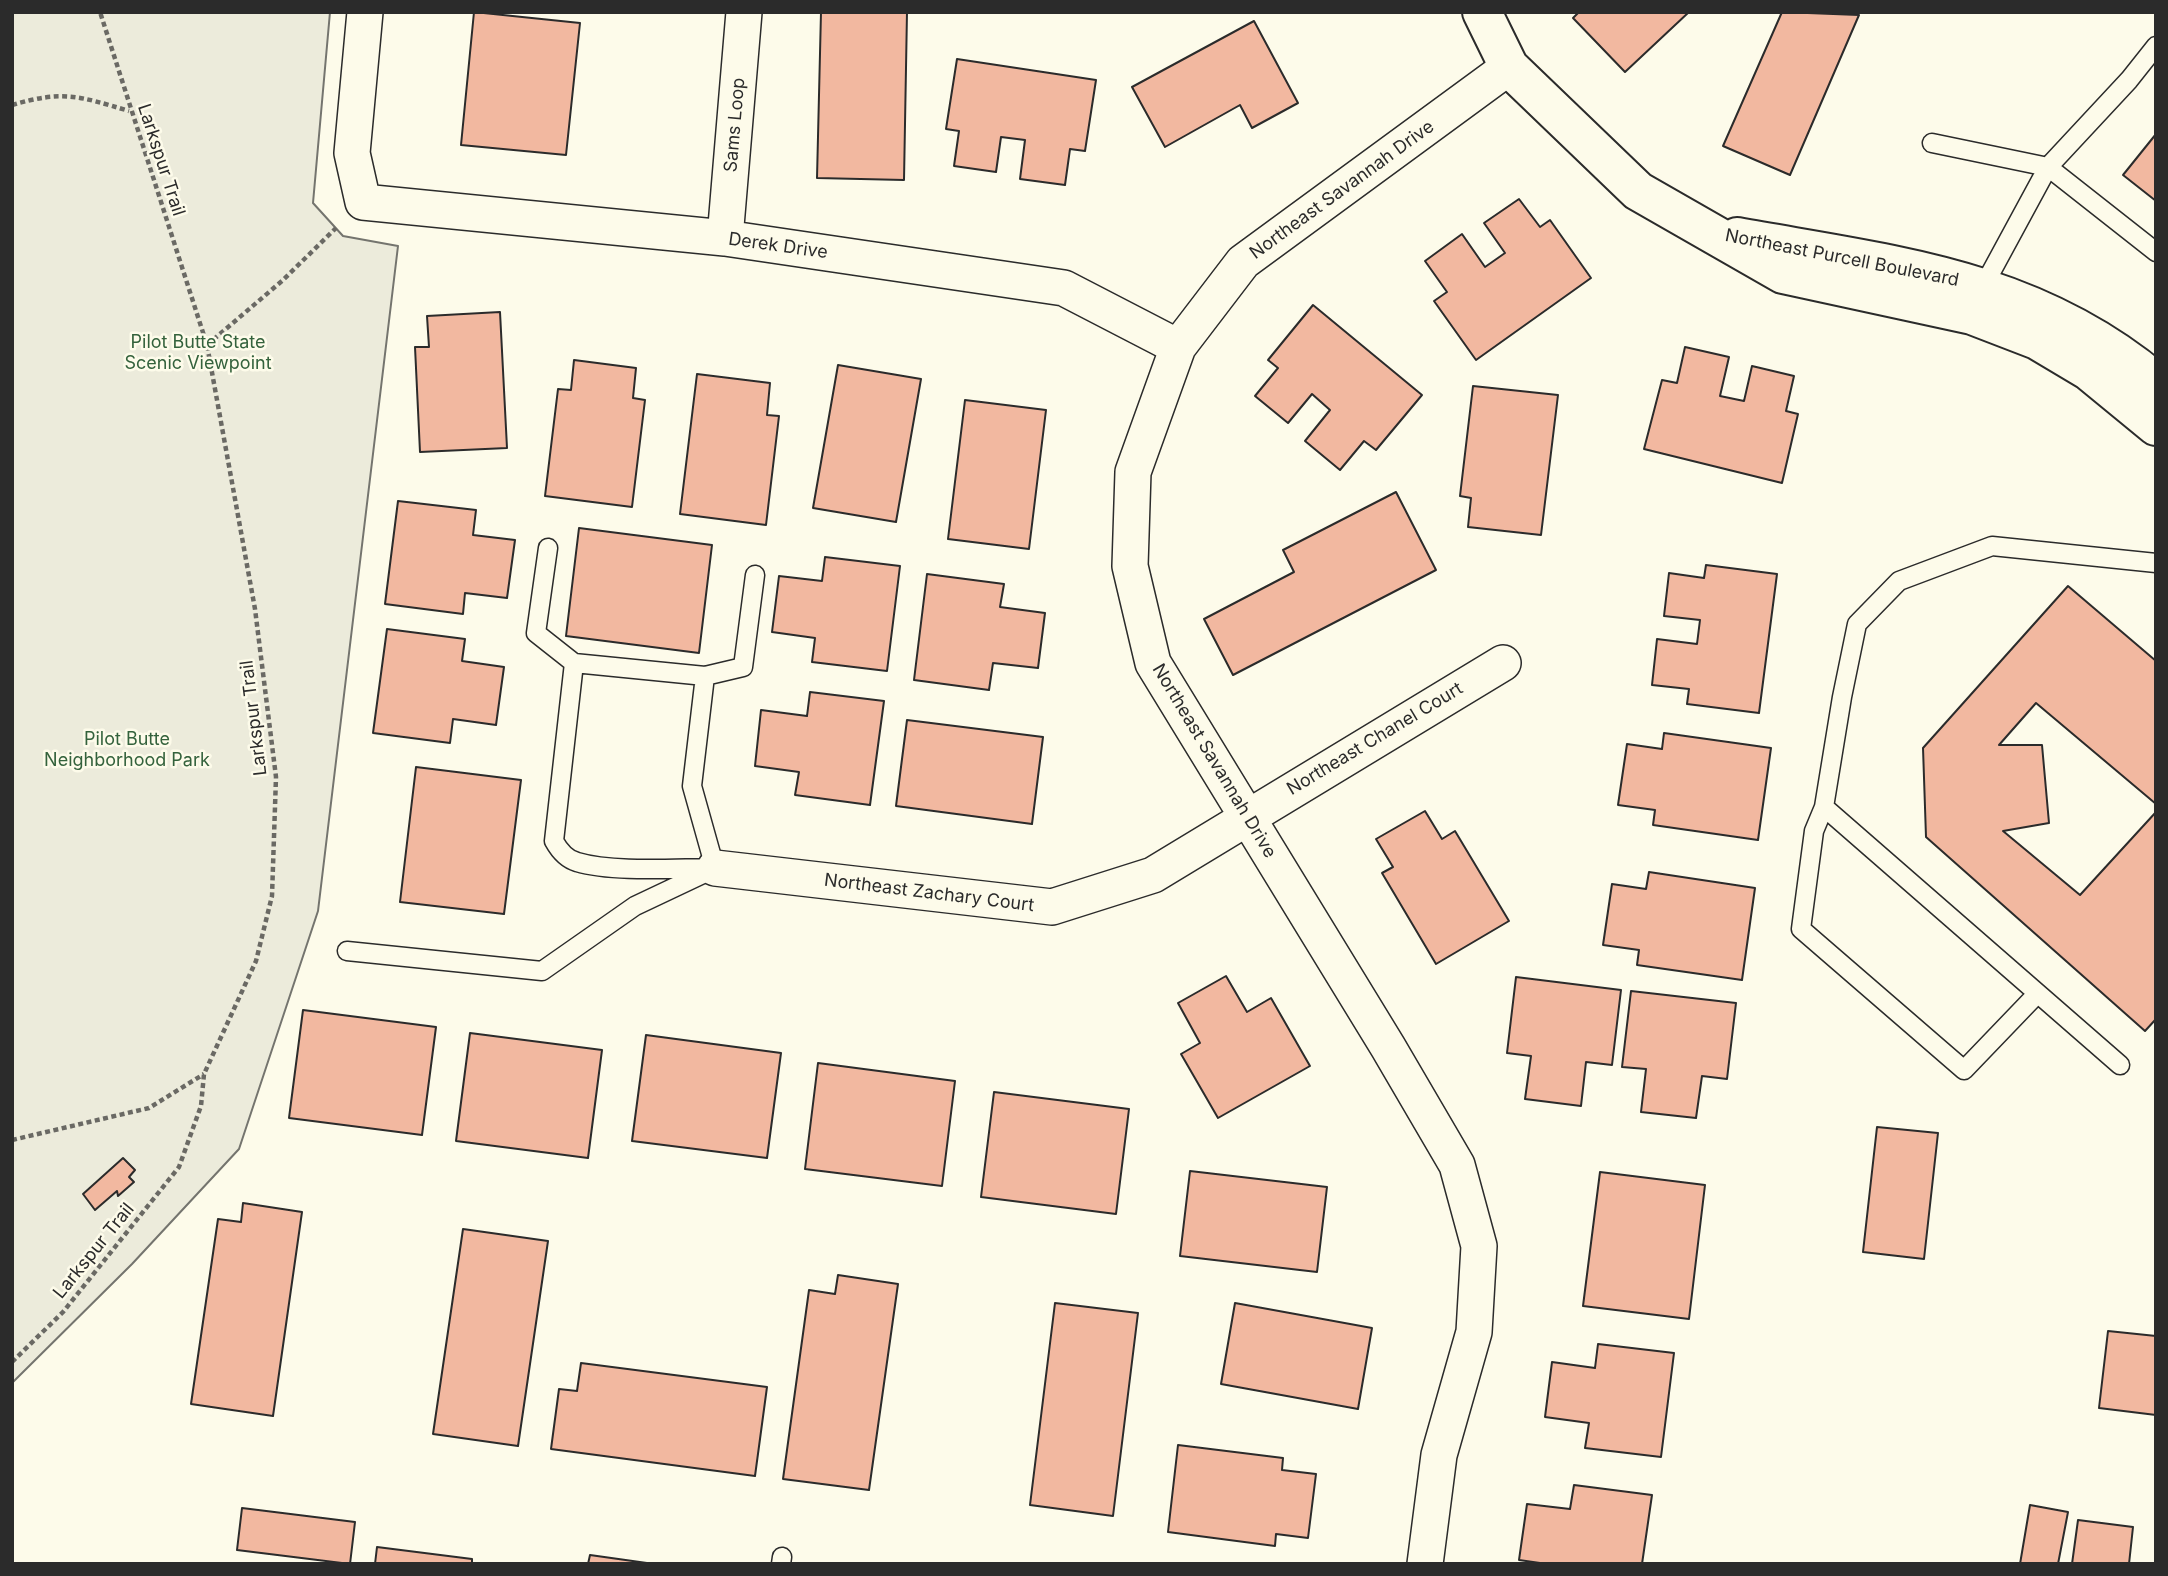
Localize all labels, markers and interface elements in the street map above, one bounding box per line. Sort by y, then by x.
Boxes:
street label: Sams Loop [720,77,750,173]
street label: Larkspur Trail [133,101,189,219]
street label: Northeast Savannah Drive [1246,116,1438,264]
street label: Northeast Purcell Boulevard [1723,225,1961,291]
street label: Derek Drive [727,228,829,264]
park label: Pilot Butte State Scenic Viewpoint [124,332,272,374]
street label: Larkspur Trail [236,659,272,777]
street label: Northeast Savannah Drive [1147,660,1281,862]
street label: Northeast Chanel Court [1283,678,1467,800]
park label: Pilot Butte Neighborhood Park [44,729,210,772]
street label: Northeast Zachary Court [823,869,1035,917]
street label: Larkspur Trail [49,1199,139,1303]

